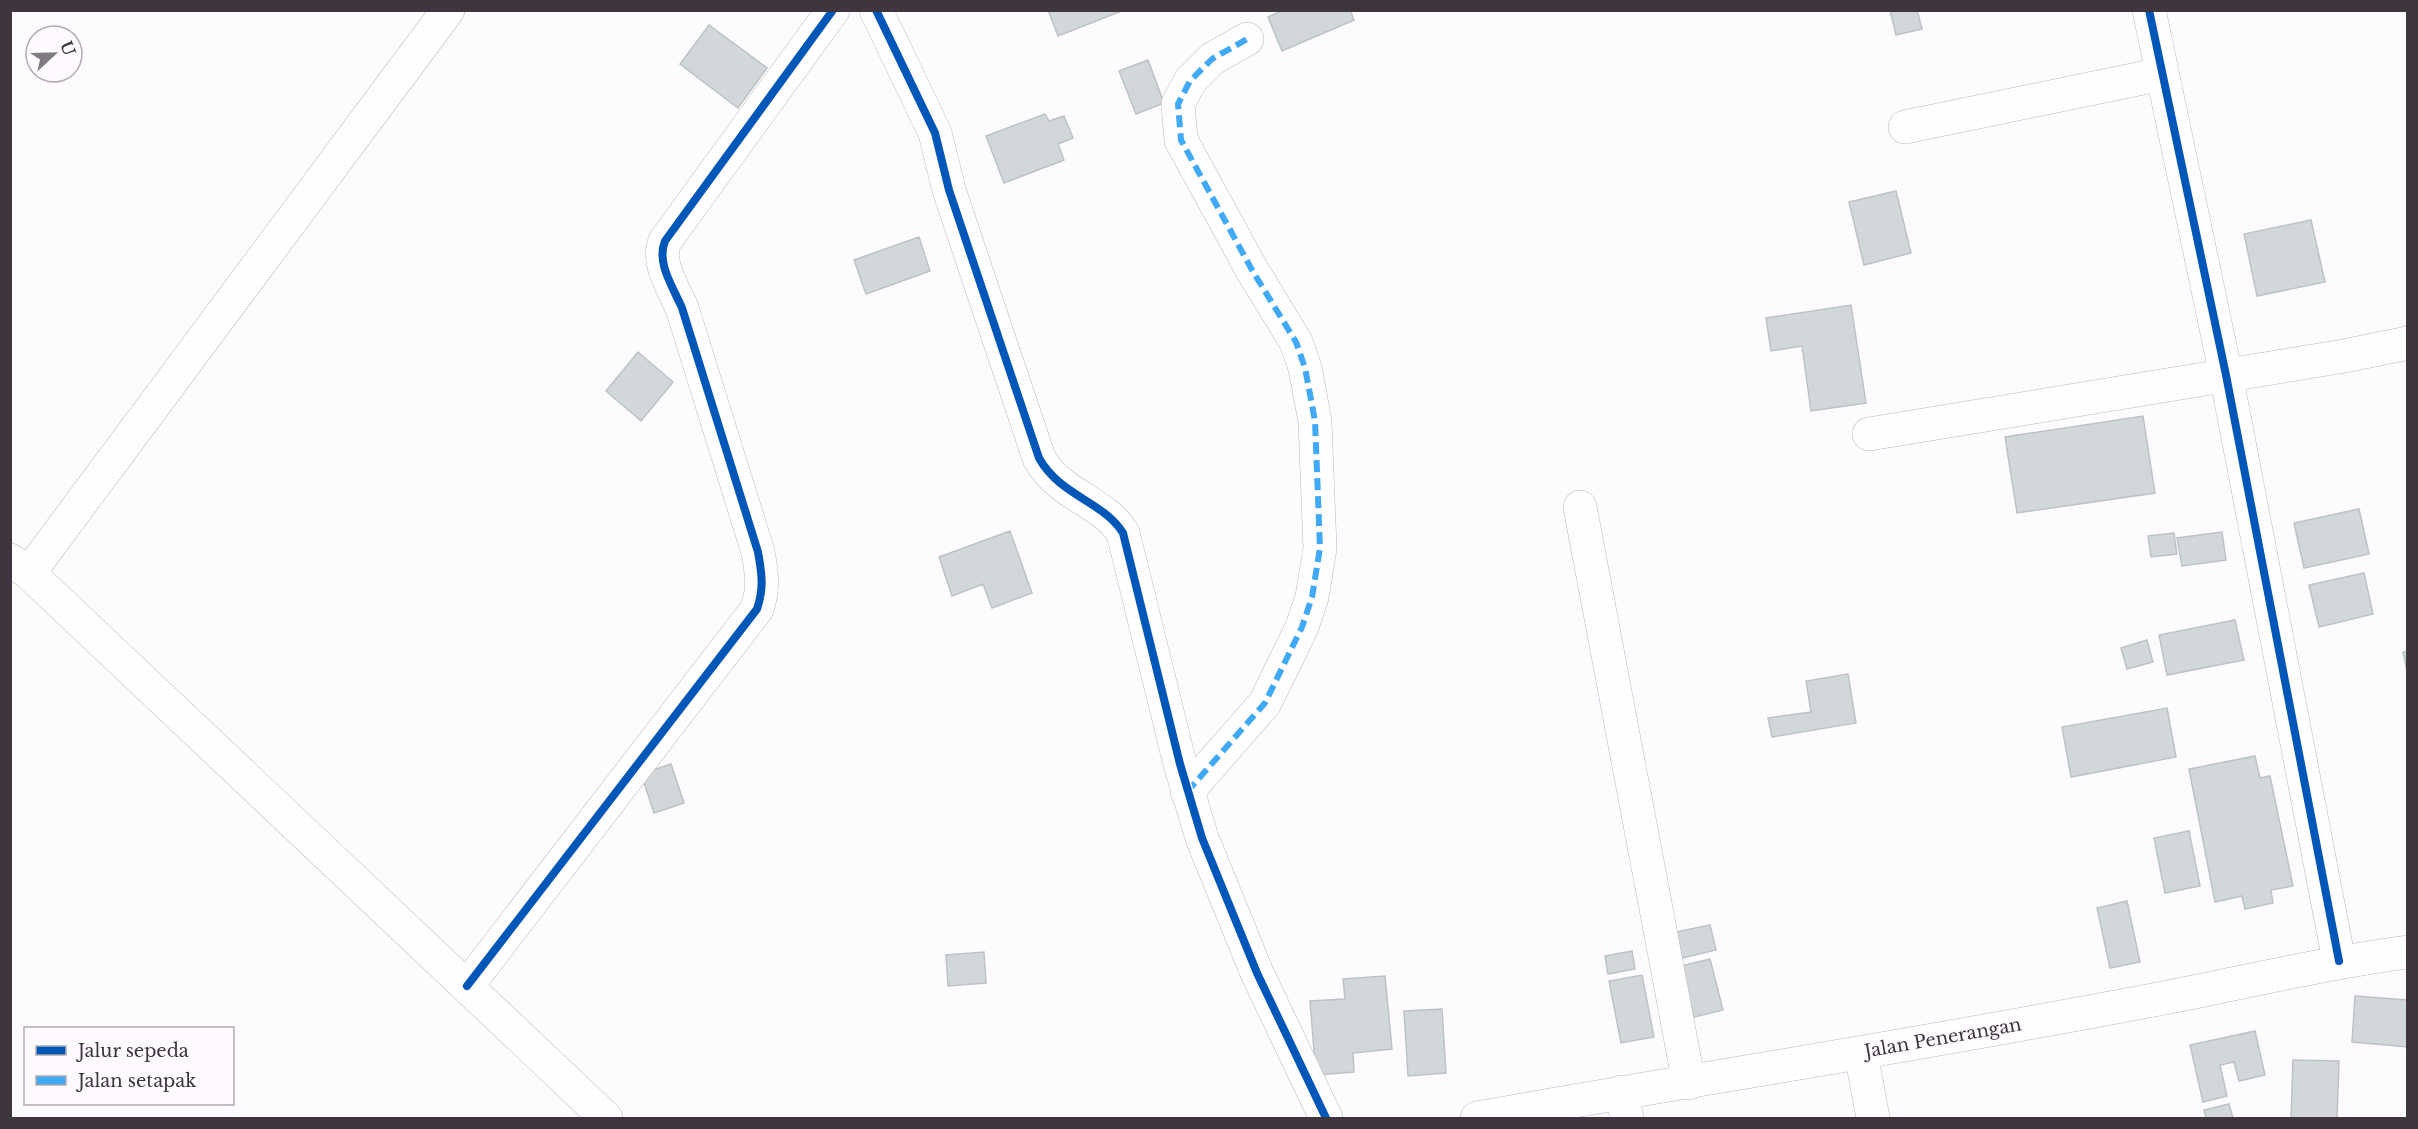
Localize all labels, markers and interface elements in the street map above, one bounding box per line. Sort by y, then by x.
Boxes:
north arrow [24,24,84,84]
text: U [56,38,80,59]
street label: Jalan Penerangan [1861,1013,2023,1063]
legend [24,1027,234,1105]
text: Jalur sepeda [76,1040,189,1062]
text: Jalan setapak [76,1070,196,1092]

